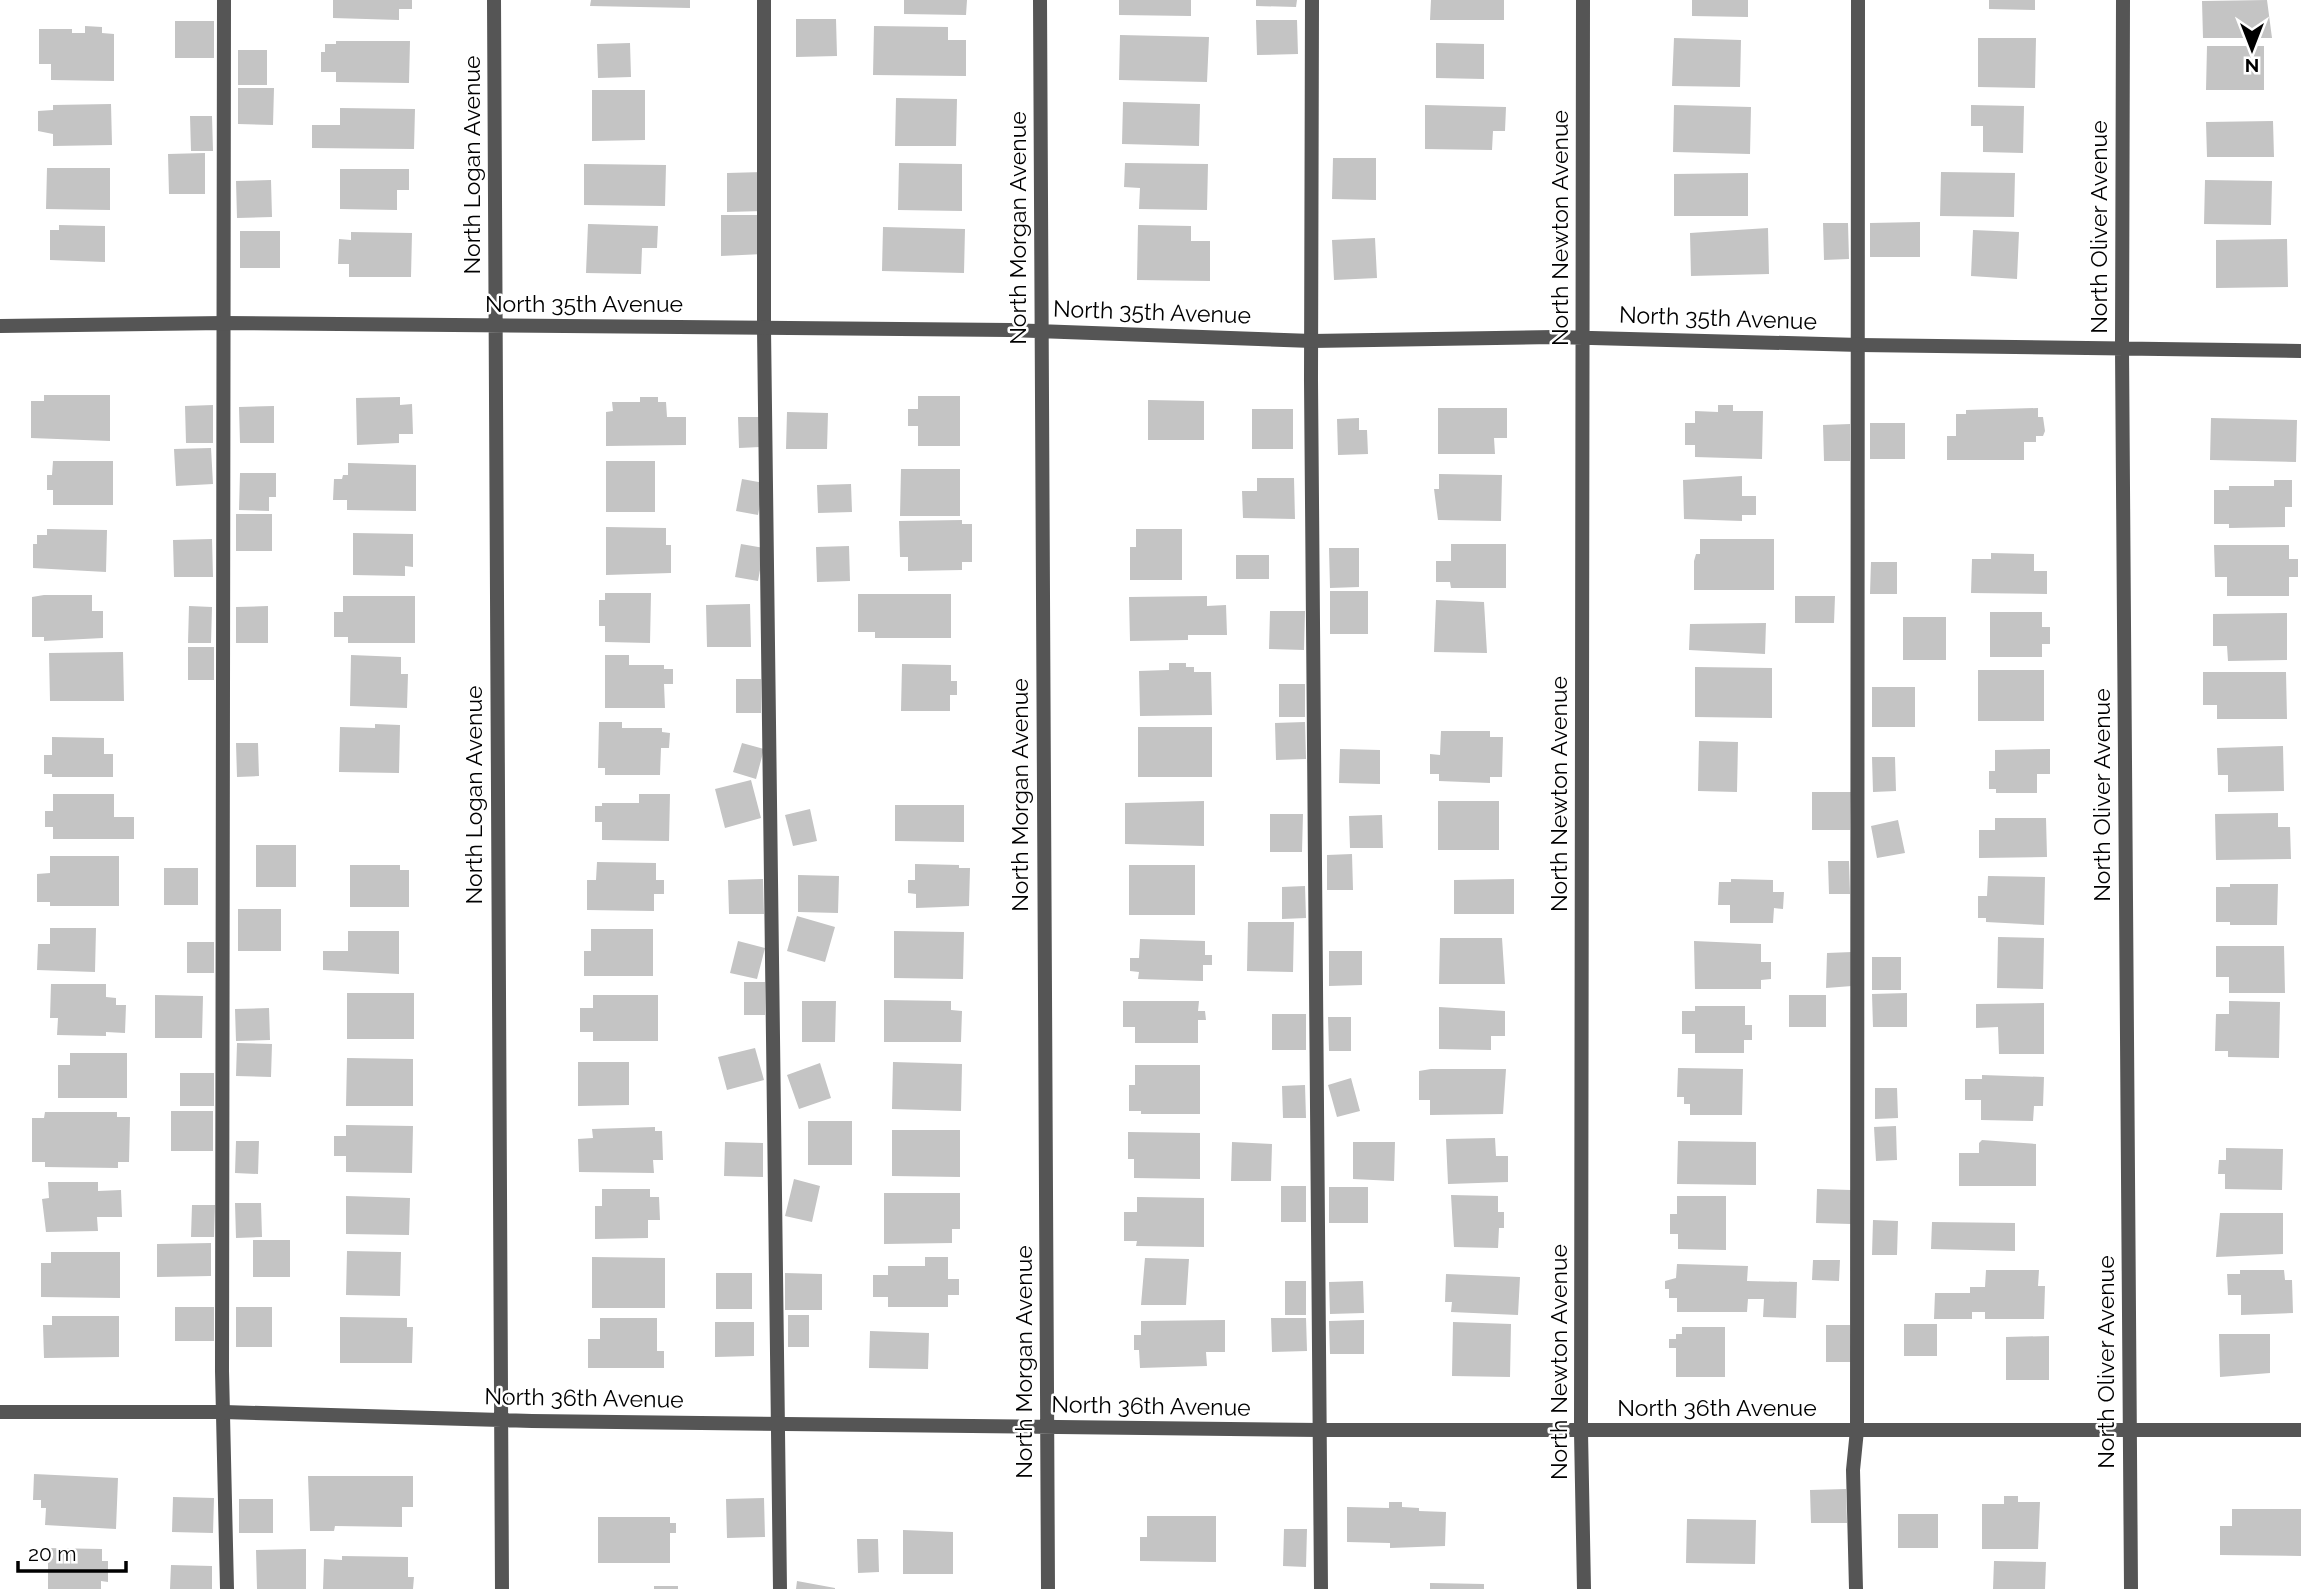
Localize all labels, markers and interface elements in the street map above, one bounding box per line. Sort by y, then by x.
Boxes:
north arrow [2217,14,2287,84]
street label: North Logan Avenue [458,55,485,275]
text: N [2245,55,2259,77]
street label: North Newton Avenue [1546,110,1573,346]
street label: North Morgan Avenue [1004,111,1031,345]
street label: North Oliver Avenue [2085,120,2112,334]
street label: North 35th Avenue [485,290,683,317]
street label: North 35th Avenue [1053,295,1251,328]
street label: North 35th Avenue [1619,301,1817,334]
street label: North Newton Avenue [1545,676,1572,912]
street label: North Morgan Avenue [1006,678,1033,912]
street label: North Logan Avenue [460,685,487,905]
street label: North Oliver Avenue [2088,688,2115,902]
street label: North Newton Avenue [1545,1244,1572,1480]
street label: North Morgan Avenue [1010,1245,1037,1479]
street label: North Oliver Avenue [2092,1255,2119,1469]
street label: North 36th Avenue [484,1382,684,1413]
street label: North 36th Avenue [1051,1390,1251,1421]
street label: North 36th Avenue [1617,1394,1817,1421]
scale bar [18,1530,126,1574]
text: 20 m [28,1541,76,1566]

